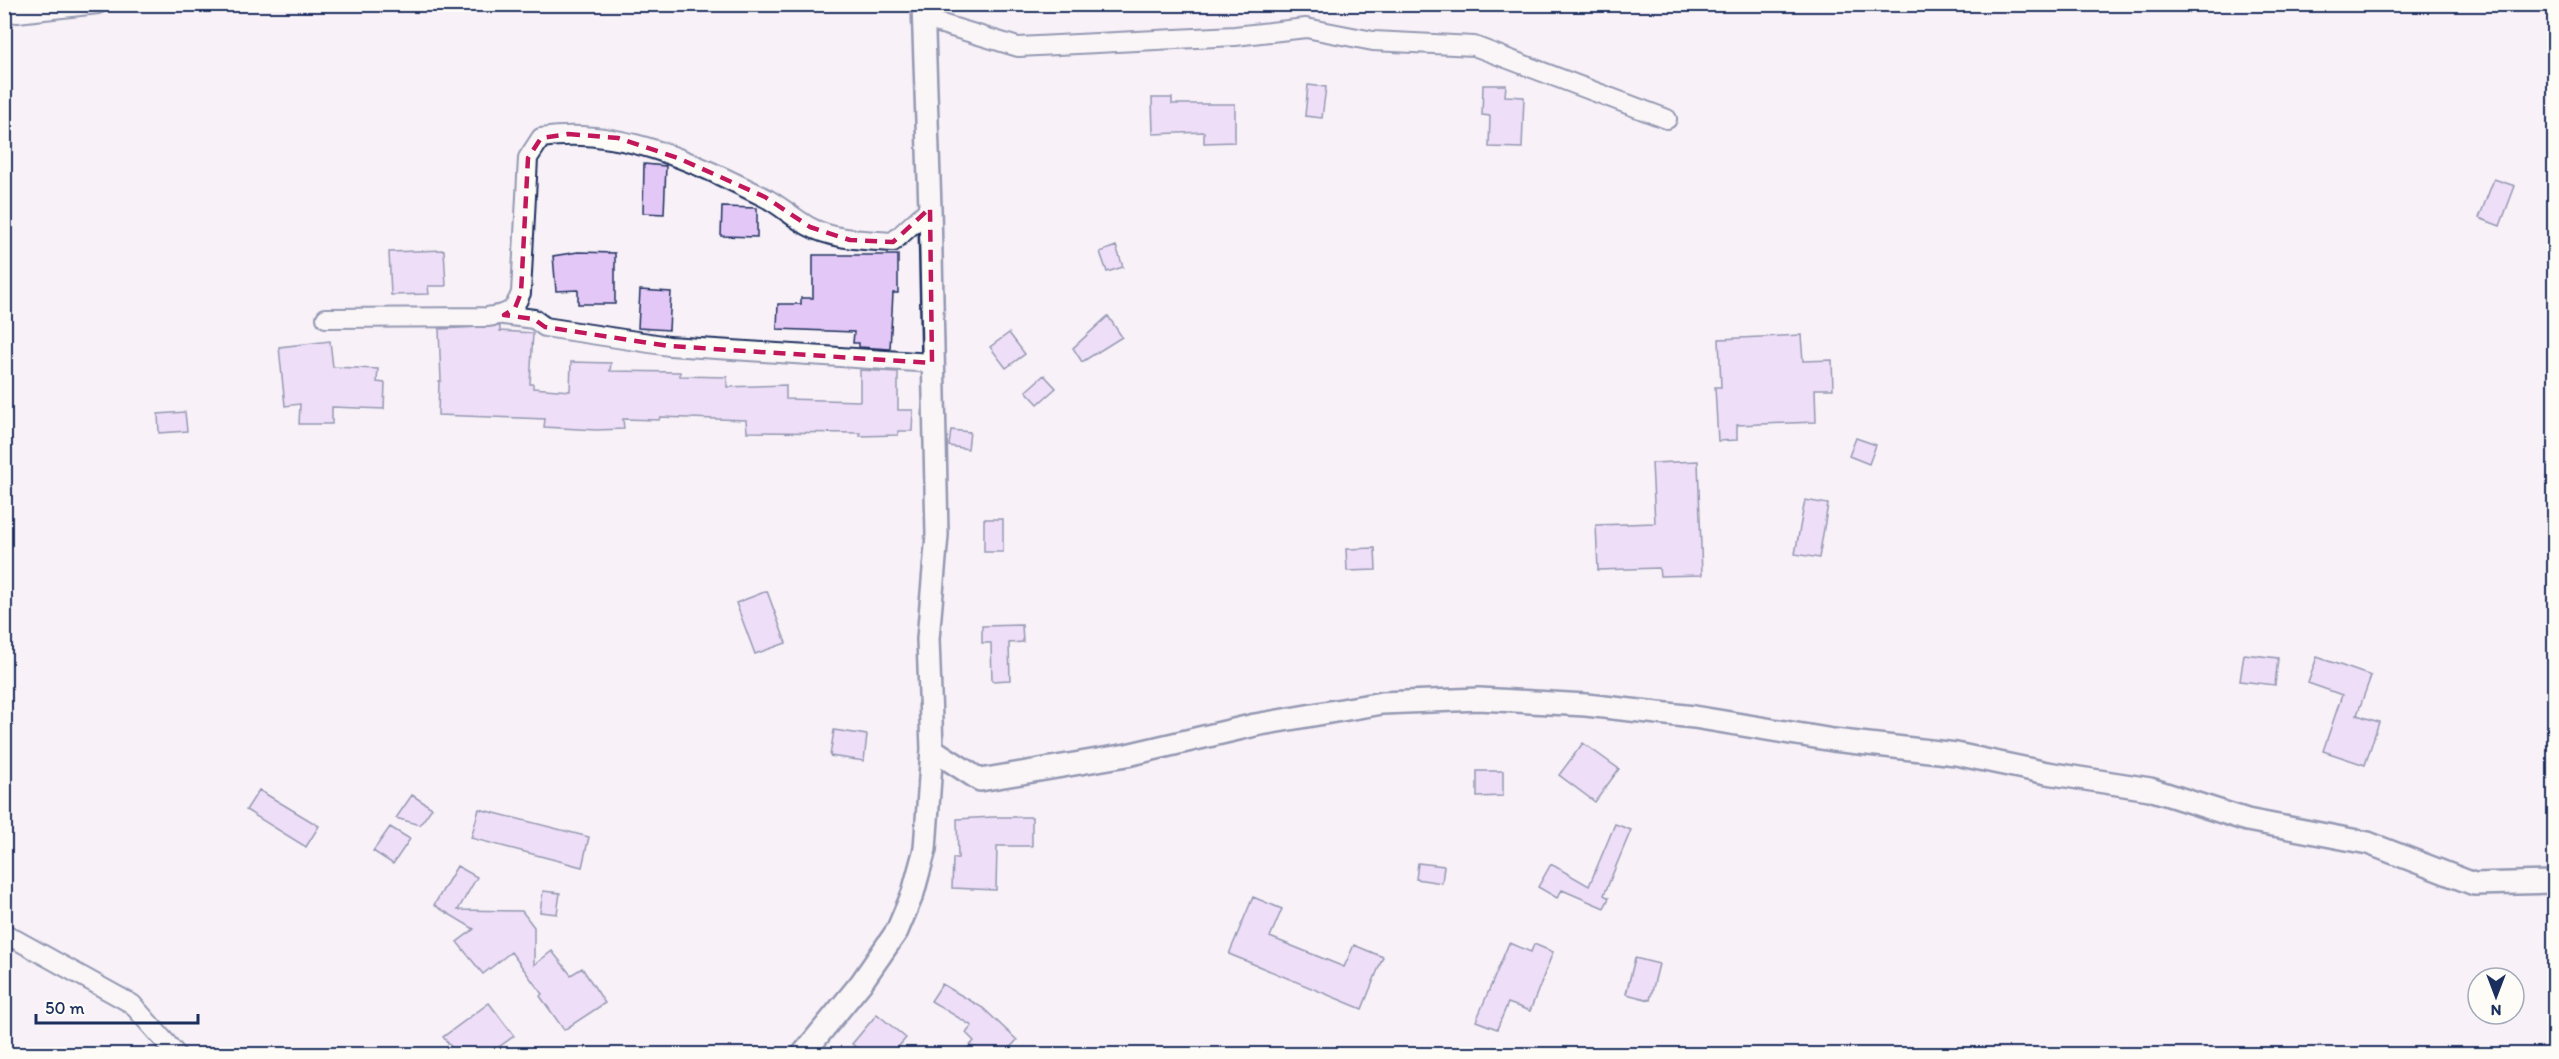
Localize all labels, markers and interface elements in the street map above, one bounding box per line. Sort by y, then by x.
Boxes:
north arrow [2466,966,2526,1026]
scale bar [36,987,198,1025]
text: 50 m [45,997,85,1019]
text: N [2491,1001,2501,1020]

